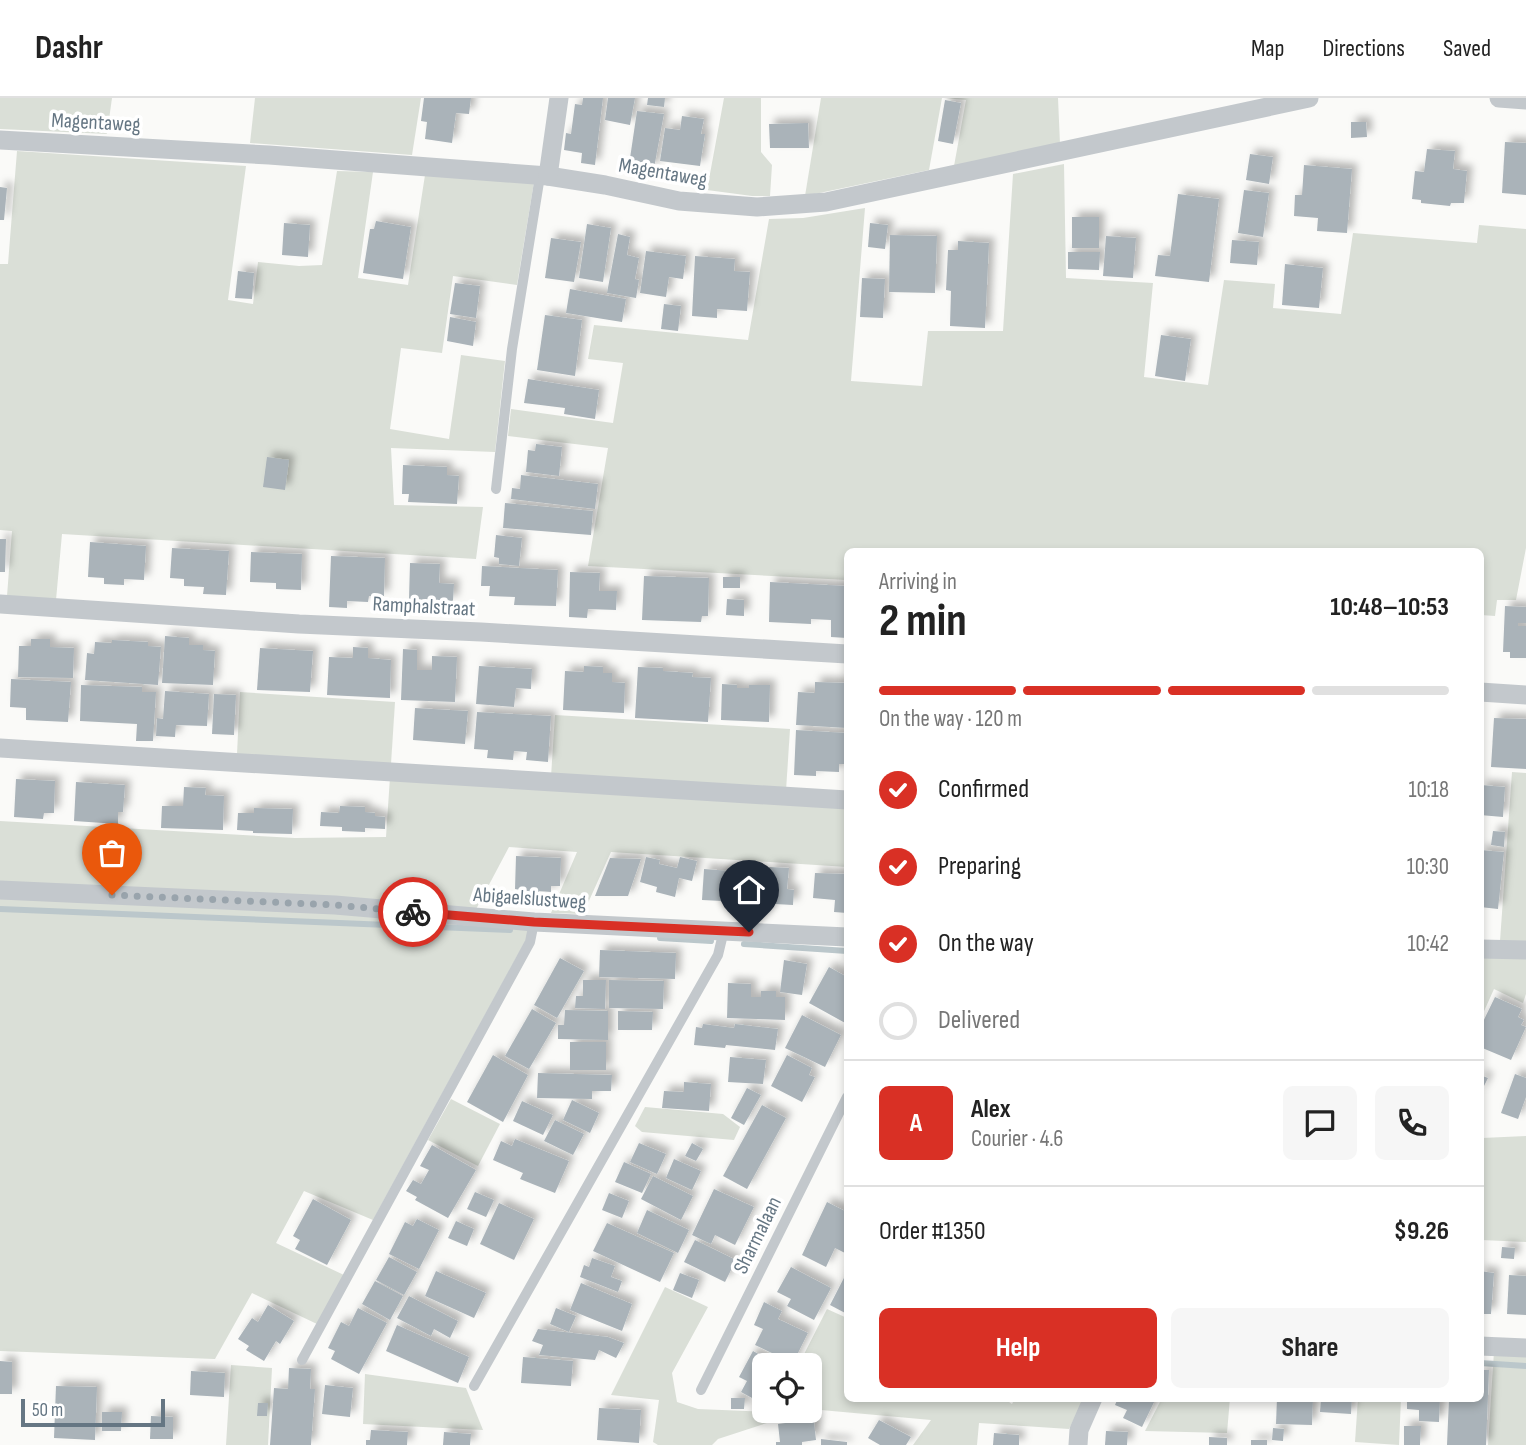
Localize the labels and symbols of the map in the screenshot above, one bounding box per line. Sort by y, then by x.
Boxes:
street label: Magentaweg [51,108,141,137]
street label: Magentaweg [617,152,709,193]
street label: Ramphalstraat [372,591,476,622]
pin [82,823,142,895]
pin [719,860,779,932]
courier [378,877,448,947]
street label: Abigaelslustweg [472,882,587,915]
street label: Sharmalaan [728,1193,787,1278]
scale bar [21,1396,164,1428]

